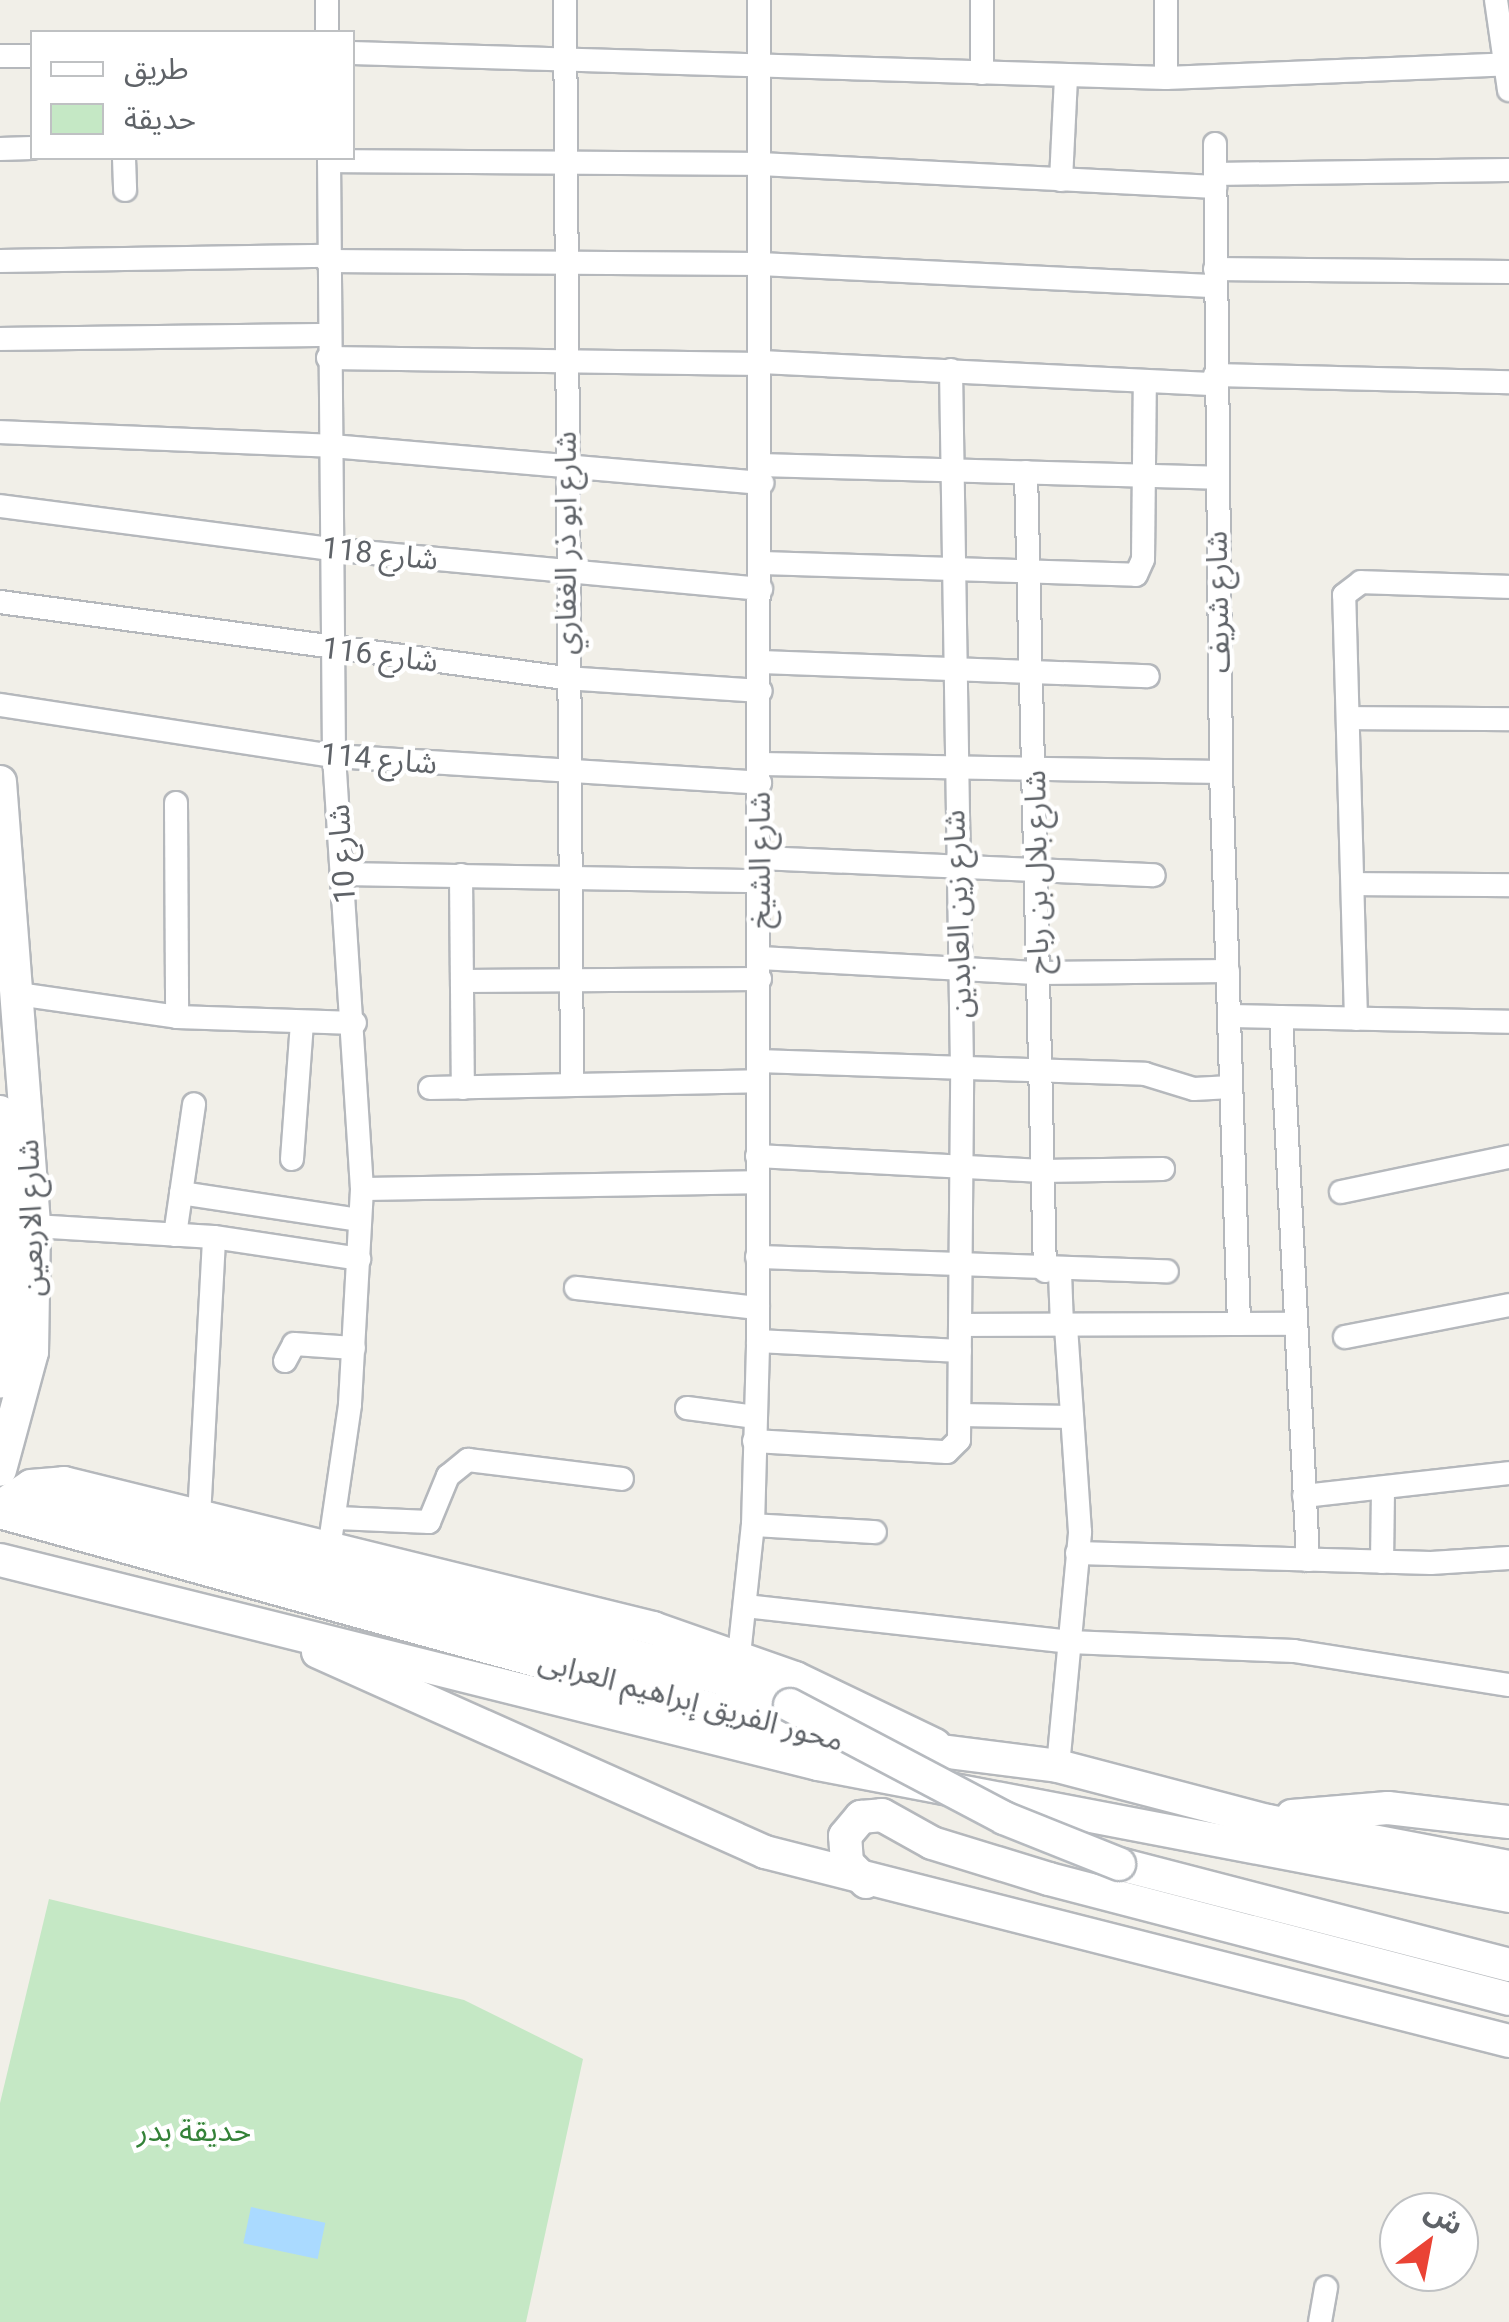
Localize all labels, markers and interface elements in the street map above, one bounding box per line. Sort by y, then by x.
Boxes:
legend [30,30,355,160]
text: طريق [124,51,189,86]
text: حديقة [124,101,196,136]
street label: شارع ابو ذر الغفاري [548,431,584,655]
street label: شارع 118 [320,530,440,578]
street label: شارع شريف [1199,531,1237,673]
street label: شارع 116 [320,630,440,680]
street label: شارع 114 [319,736,439,782]
street label: شارع بلال بن رباح [1017,770,1057,974]
street label: شارع الشيخ [742,791,778,929]
street label: شارع 10 [321,803,363,905]
street label: شارع زين العابدين [936,809,980,1019]
street label: شارع الاربعين [10,1139,52,1297]
street label: محور الفريق إبراهيم العرابى [535,1643,847,1759]
park label: حديقة بدر [137,2113,251,2149]
north arrow [1379,2192,1479,2292]
text: ش [1419,2194,1469,2242]

